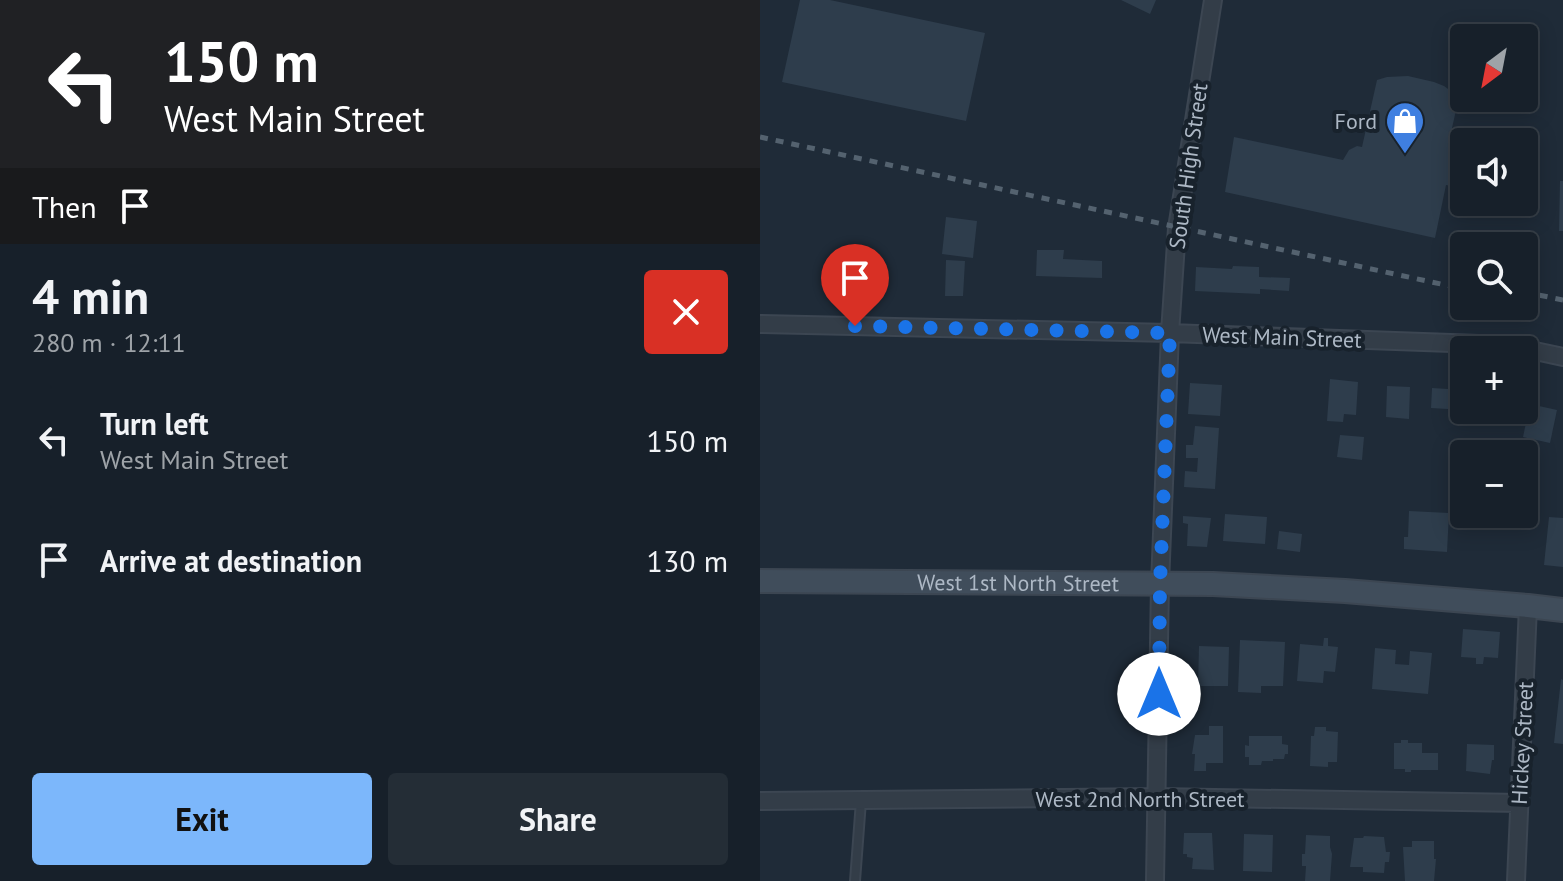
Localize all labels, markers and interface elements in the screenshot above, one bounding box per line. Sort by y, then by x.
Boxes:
north arrow [1450,24,1538,112]
map controls [1450,24,1538,528]
text: 150 m [164,25,319,97]
icon: left [32,32,136,136]
street label: South High Street [1162,81,1214,251]
text: West Main Street [164,95,425,142]
shop icon: Ford [1384,100,1426,155]
place label: Ford [1335,107,1377,135]
button: sound [1450,128,1538,216]
icon: arrive [113,184,157,228]
text: Then [32,187,97,226]
button: search [1450,232,1538,320]
pin [821,244,889,326]
icon: arrive [833,256,877,300]
text: 4 min [32,265,149,327]
button: close [644,270,728,354]
street label: West Main Street [1202,320,1363,354]
text: 280 m · 12:11 [32,326,186,359]
button: + [1450,336,1538,424]
text: Turn left [100,404,208,443]
icon: left [32,418,76,462]
text: 150 m [647,421,728,460]
button: − [1450,440,1538,528]
text: West Main Street [100,443,288,476]
icon: arrive [32,538,76,582]
text: Arrive at destination [100,541,362,580]
text: 130 m [647,541,728,580]
street label: West 1st North Street [917,568,1120,597]
position arrow [1117,652,1201,736]
street label: Hickey Street [1505,680,1539,805]
button: Exit [32,773,372,865]
button: Share [388,773,728,865]
street label: West 2nd North Street [1035,785,1245,813]

